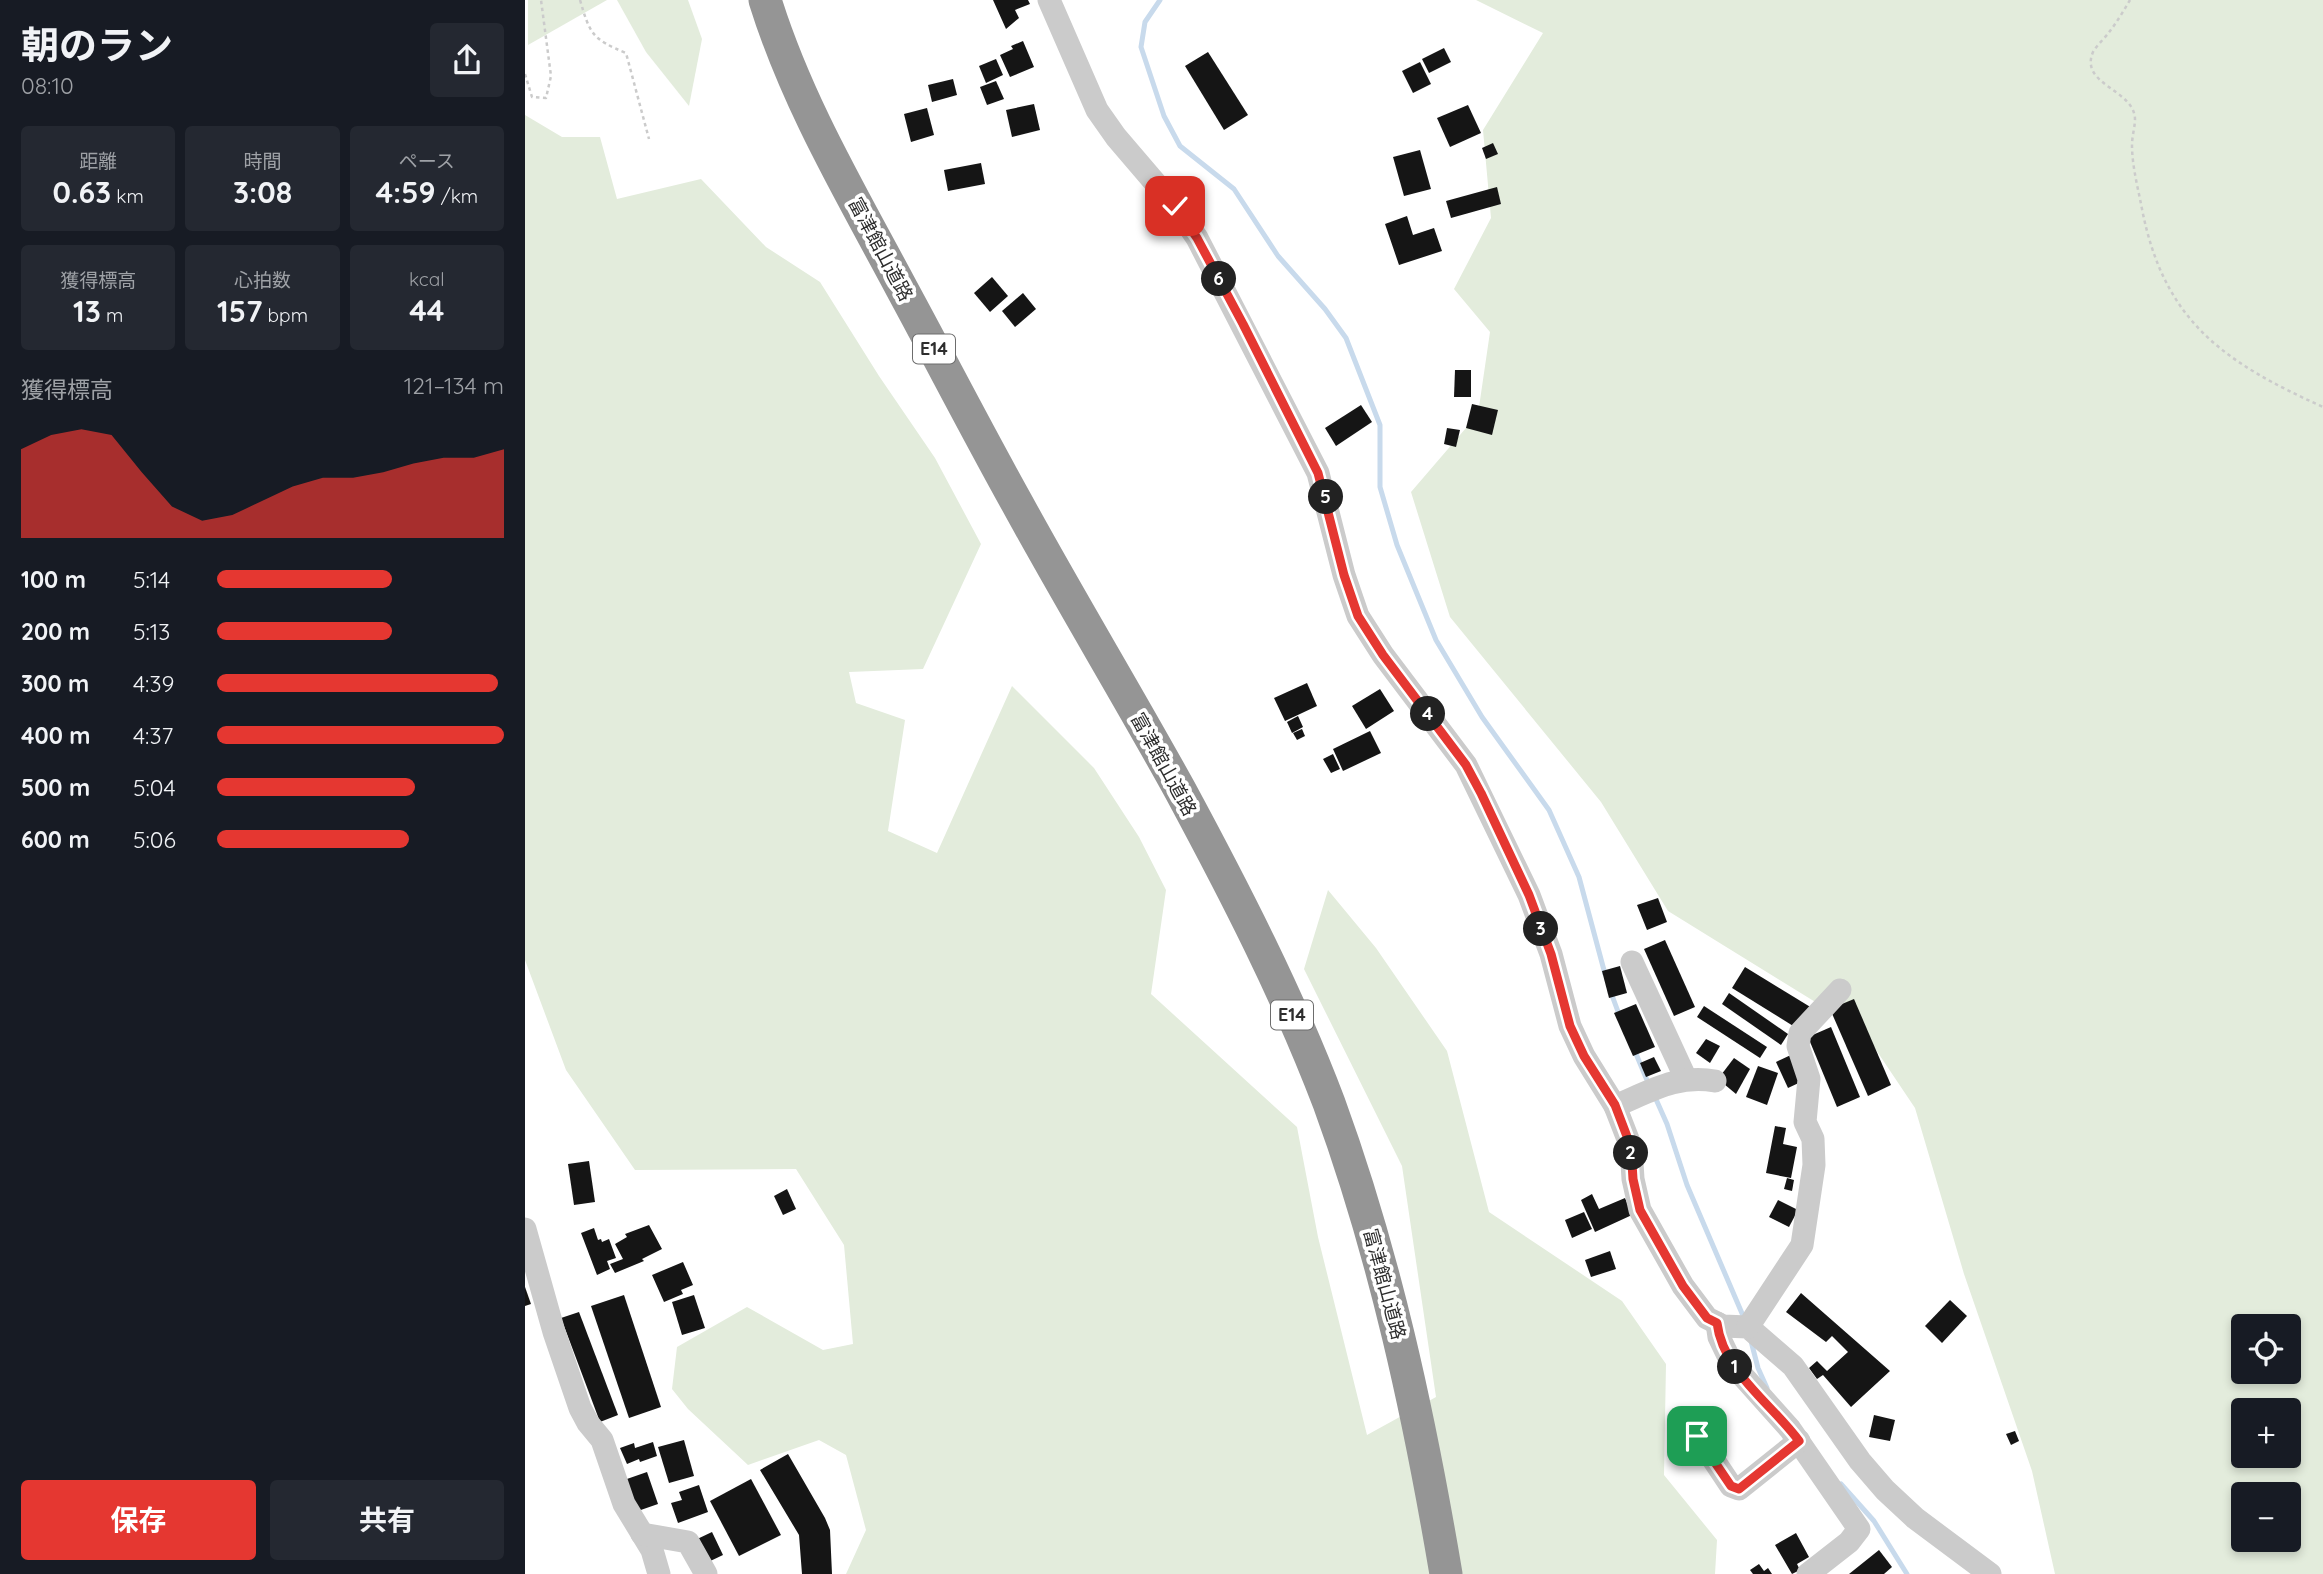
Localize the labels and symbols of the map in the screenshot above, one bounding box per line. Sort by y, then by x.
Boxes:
pin [1145,176,1205,236]
street label: 富津館山道路 [844,193,918,305]
pin: 6 [1201,262,1237,296]
road number: E14 [913,334,955,363]
pin: 5 [1309,480,1343,514]
pin: 4 [1411,696,1445,732]
street label: 富津館山道路 [1126,708,1202,820]
pin: 3 [1523,912,1559,946]
road number: E14 [1271,1000,1313,1030]
pin: 2 [1613,1136,1649,1170]
street label: 富津館山道路 [1359,1226,1411,1342]
pin: 1 [1717,1350,1753,1384]
pin [1667,1406,1727,1466]

